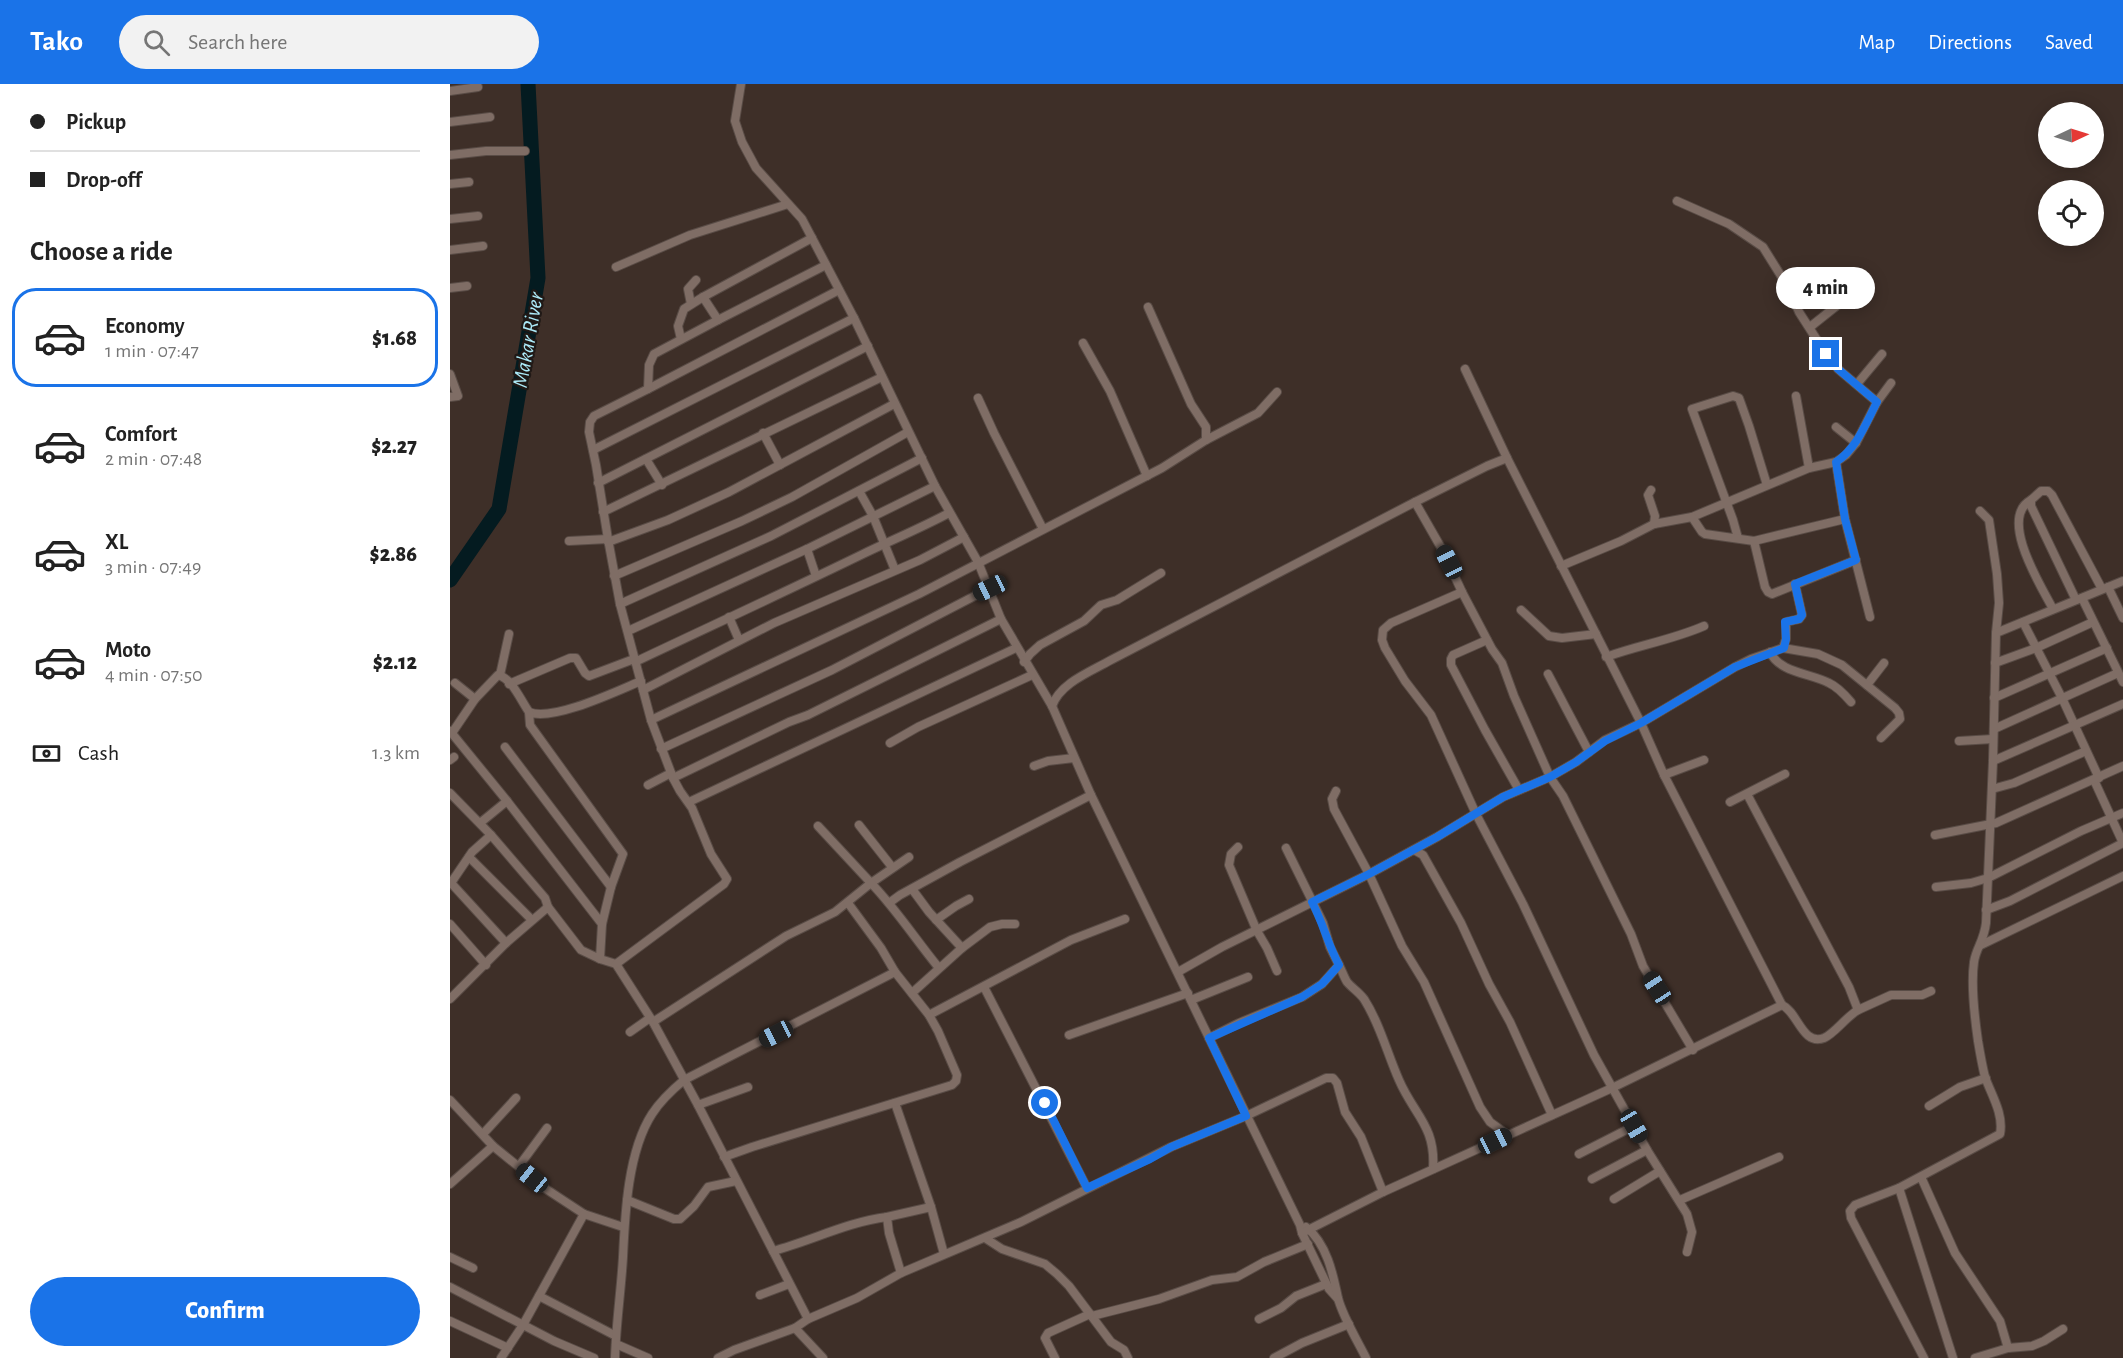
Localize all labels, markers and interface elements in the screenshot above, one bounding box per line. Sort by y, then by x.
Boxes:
search box [119,15,539,69]
icon: search [140,26,173,59]
text: Tako [30,28,83,56]
text: Search here [188,31,288,53]
text: Map [1859,32,1895,53]
text: Directions [1928,32,2012,53]
text: Saved [2045,32,2093,53]
north arrow [2038,102,2104,168]
map controls [2038,102,2104,246]
text: Pickup [66,111,126,133]
text: Drop-off [66,169,142,191]
button: locate [2038,180,2104,246]
text: Choose a ride [30,238,173,265]
callout: 4 min [1776,267,1876,309]
text: 4 min [1803,278,1848,298]
water label: Makar River [509,290,547,389]
icon: car [33,311,87,365]
text: Economy [105,315,185,337]
text: $1.68 [372,327,417,349]
route end [1812,340,1839,367]
text: 1 min · 07:47 [105,341,199,361]
icon: car [33,419,87,473]
text: Comfort [105,423,177,445]
text: $2.27 [371,435,417,457]
text: 2 min · 07:48 [105,449,202,469]
icon: car [33,527,87,581]
text: XL [105,531,128,553]
car [1433,542,1465,582]
text: $2.86 [370,543,417,565]
text: 3 min · 07:49 [105,557,201,577]
car [970,572,1010,604]
icon: car [33,635,87,689]
text: Moto [105,639,151,661]
text: $2.12 [373,651,417,673]
text: 4 min · 07:50 [105,665,203,685]
icon: cash [30,737,63,770]
text: Cash [78,742,119,764]
text: 1.3 km [372,743,420,763]
car [1640,968,1674,1008]
car [756,1018,796,1050]
route start [1031,1089,1058,1116]
car [1617,1106,1651,1146]
car [1475,1125,1515,1157]
car [512,1160,552,1196]
button: Confirm [30,1277,420,1346]

